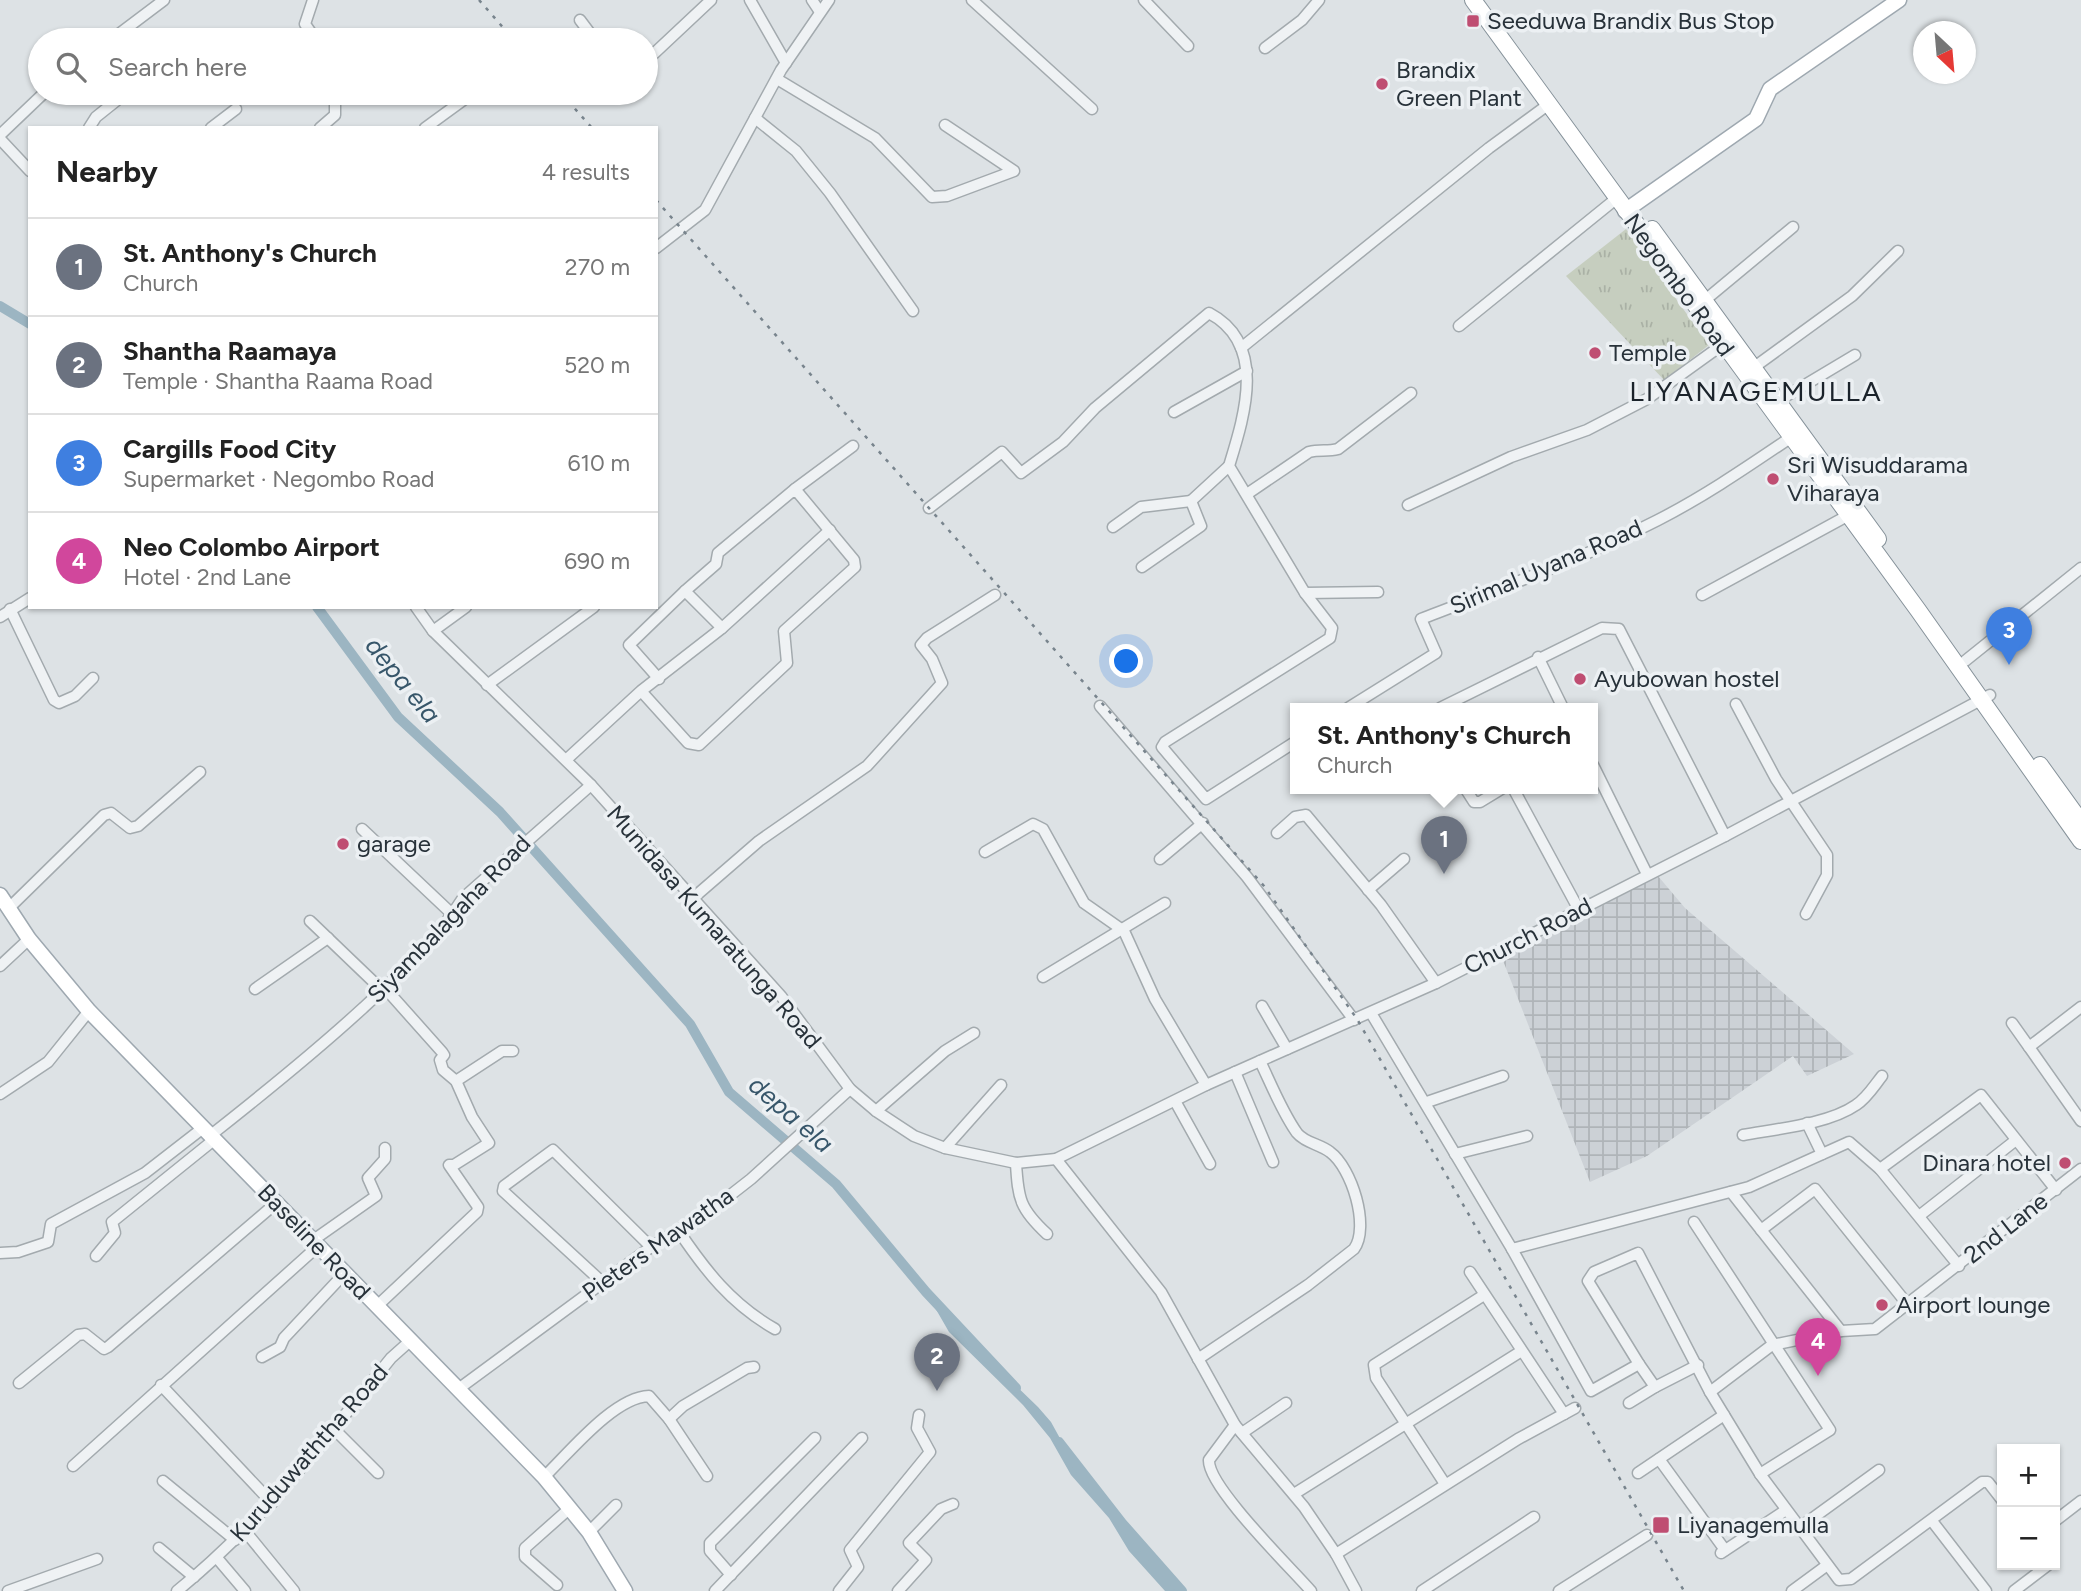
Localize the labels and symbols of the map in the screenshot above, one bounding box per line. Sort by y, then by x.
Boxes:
place label: Seeduwa Brandix Bus Stop [1487,6,1775,35]
marker: Seeduwa Brandix Bus Stop [1465,13,1481,29]
north arrow [1913,21,1976,84]
place label: Brandix Green Plant [1396,55,1522,112]
marker: Brandix Green Plant [1374,76,1390,92]
street label: Negombo Road [1618,208,1741,362]
place label: Temple [1609,338,1687,367]
marker: Temple [1587,345,1603,361]
district label: LIYANAGEMULLA [1629,374,1883,408]
place label: Sri Wisuddarama Viharaya [1787,450,1968,507]
marker: Sri Wisuddarama Viharaya [1765,471,1781,487]
street label: Sirimal Uyana Road [1445,513,1646,620]
pin: 3 [1986,607,2032,665]
water label: depa ela [359,630,447,730]
your location [1109,644,1143,678]
place label: Ayubowan hostel [1594,664,1780,693]
marker: Ayubowan hostel [1572,671,1588,687]
street label: Munidasa Kumaratunga Road [601,799,828,1054]
pin: 1 [1421,816,1467,874]
place label: garage [357,829,431,858]
street label: Siyambalagaha Road [361,829,536,1009]
marker: garage [335,836,351,852]
street label: Church Road [1459,891,1597,980]
water label: depa ela [742,1069,840,1159]
place label: Dinara hotel [1922,1148,2051,1177]
marker: Dinara hotel [2057,1155,2073,1171]
street label: Baseline Road [252,1178,377,1306]
street label: Pieters Mawatha [577,1181,739,1306]
street label: 2nd Lane [1958,1186,2053,1269]
place label: Airport lounge [1896,1290,2050,1319]
marker: Airport lounge [1874,1297,1890,1313]
pin: 4 [1795,1318,1841,1376]
pin: 2 [914,1333,960,1391]
street label: Kuruduwaththa Road [224,1358,394,1547]
place label: Liyanagemulla [1677,1510,1829,1539]
marker: Liyanagemulla [1651,1515,1671,1535]

